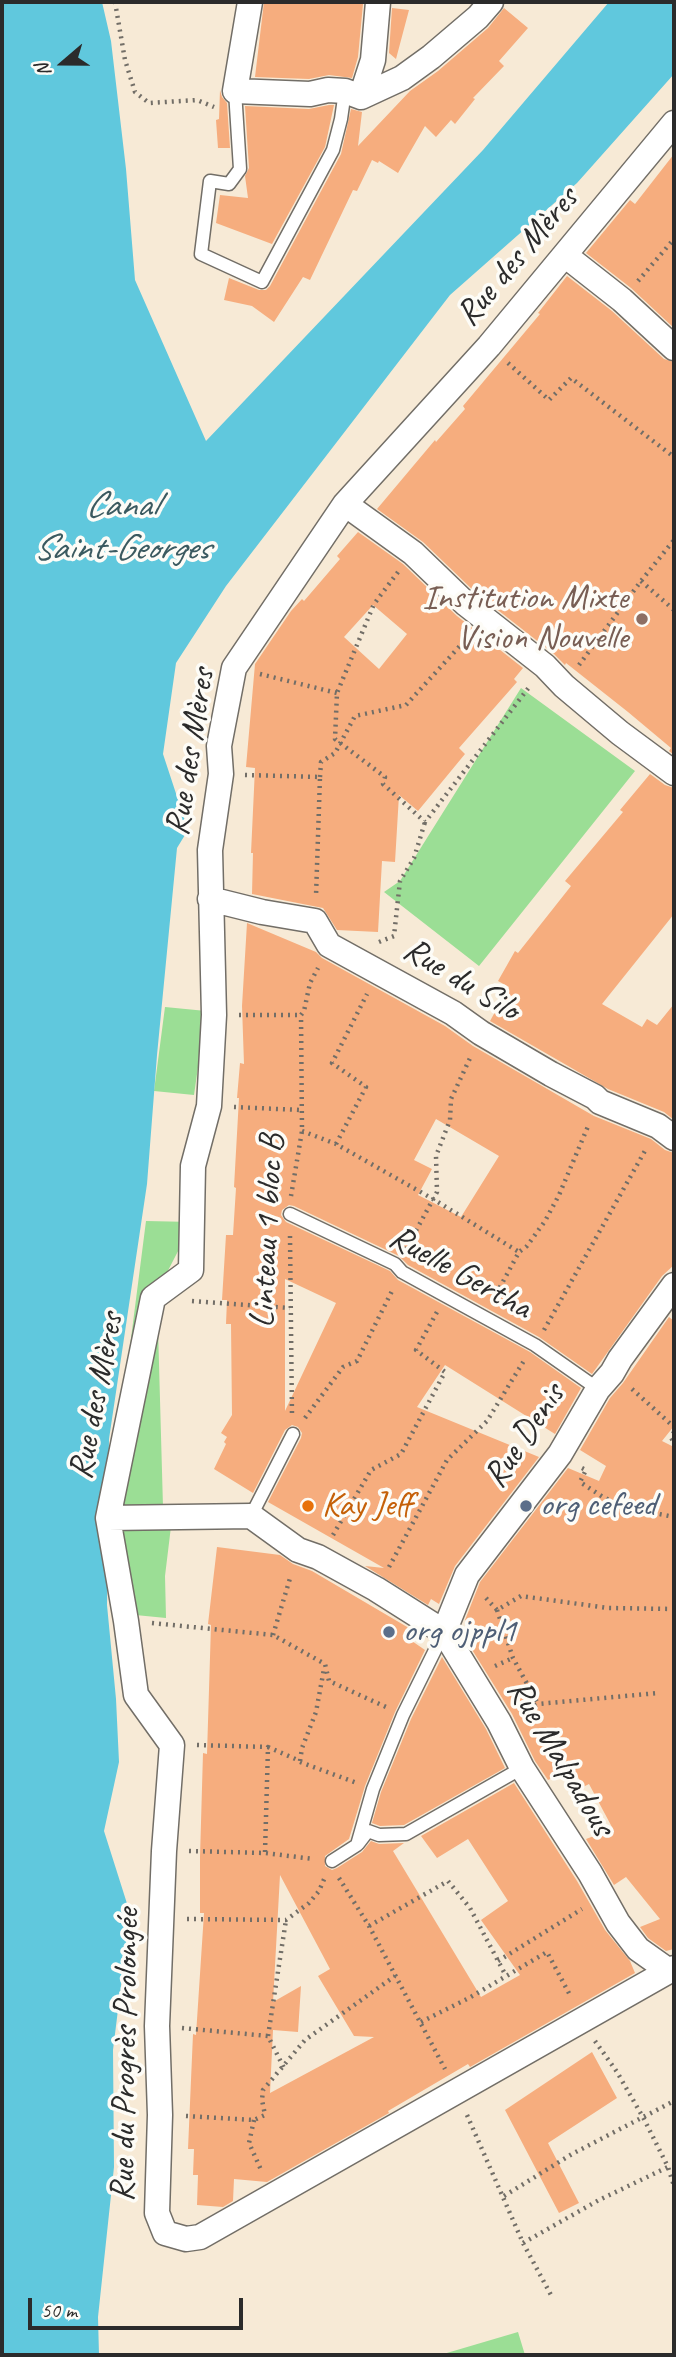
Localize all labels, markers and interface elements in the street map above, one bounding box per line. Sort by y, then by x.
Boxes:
north arrow [28,28,98,98]
text: N [30,61,57,80]
street label: Rue des Mères [448,179,588,335]
water label: Canal Saint-Georges [33,484,209,571]
place label: Institution Mixte Vision Nouvelle [422,578,628,660]
marker: Institution Mixte Vision Nouvelle [634,611,650,627]
street label: Rue des Mères [157,665,225,839]
street label: Rue du Silo [395,929,527,1031]
street label: Linteau 1 bloc B [242,1133,294,1329]
street label: Ruelle Gertha [381,1217,539,1329]
street label: Rue des Mères [60,1309,134,1483]
street label: Rue Denis [475,1376,575,1496]
place label: Kay Jeff [322,1485,412,1527]
place label: org cefeed [540,1485,656,1527]
marker: Kay Jeff [300,1498,316,1514]
marker: org cefeed [518,1498,534,1514]
place label: org ojppl1 [403,1611,516,1653]
marker: org ojppl1 [381,1624,397,1640]
street label: Rue Malpadous [497,1672,623,1844]
street label: Rue du Progrès Prolongée [102,1908,150,2202]
scale bar [32,2284,247,2328]
text: 50 m [41,2297,77,2323]

